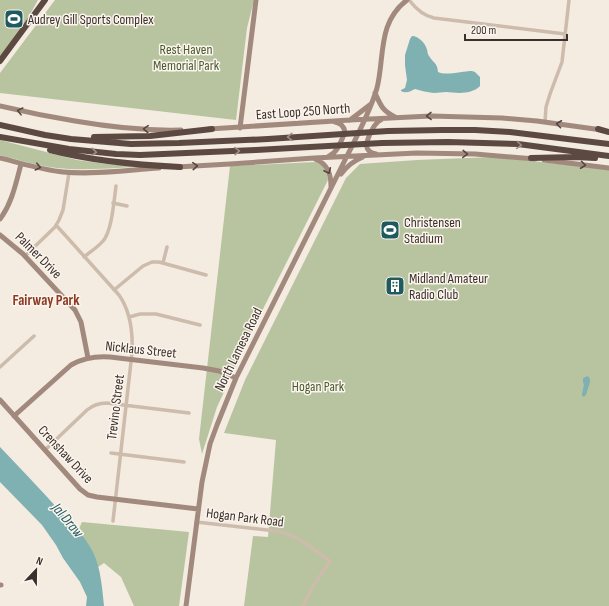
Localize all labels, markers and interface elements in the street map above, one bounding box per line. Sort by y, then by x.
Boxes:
sports icon: Audrey Gill Sports Complex [3,8,25,30]
place label: Audrey Gill Sports Complex [27,11,154,28]
scale bar [465,16,567,42]
text: 200 m [471,23,497,38]
park label: Rest Haven Memorial Park [153,41,220,74]
street label: East Loop 250 North [255,100,351,123]
one-way arrow [17,107,24,116]
one-way arrow [426,112,432,120]
one-way arrow [556,120,562,129]
one-way arrow [143,125,149,134]
one-way arrow [287,133,293,142]
one-way arrow [516,140,522,149]
one-way arrow [91,147,97,156]
one-way arrow [234,147,240,155]
one-way arrow [462,149,468,158]
one-way arrow [580,160,586,169]
one-way arrow [192,162,198,170]
one-way arrow [35,163,41,171]
one-way arrow [323,167,331,174]
place label: Christensen Stadium [404,214,461,247]
sports icon: Christensen Stadium [379,219,401,241]
street label: Palmer Drive [12,228,66,282]
place label: Midland Amateur Radio Club [409,270,488,303]
building icon: Midland Amateur Radio Club [384,275,406,297]
district label: Fairway Park [12,291,80,310]
street label: North Lamesa Road [211,305,266,394]
street label: Nicklaus Street [105,337,177,362]
street label: Trevino Street [103,373,128,441]
park label: Hogan Park [292,378,345,395]
street label: Crenshaw Drive [35,422,97,487]
water label: Jal Draw [47,498,88,542]
street label: Hogan Park Road [205,504,285,531]
north arrow [16,550,56,590]
text: N [34,554,45,568]

